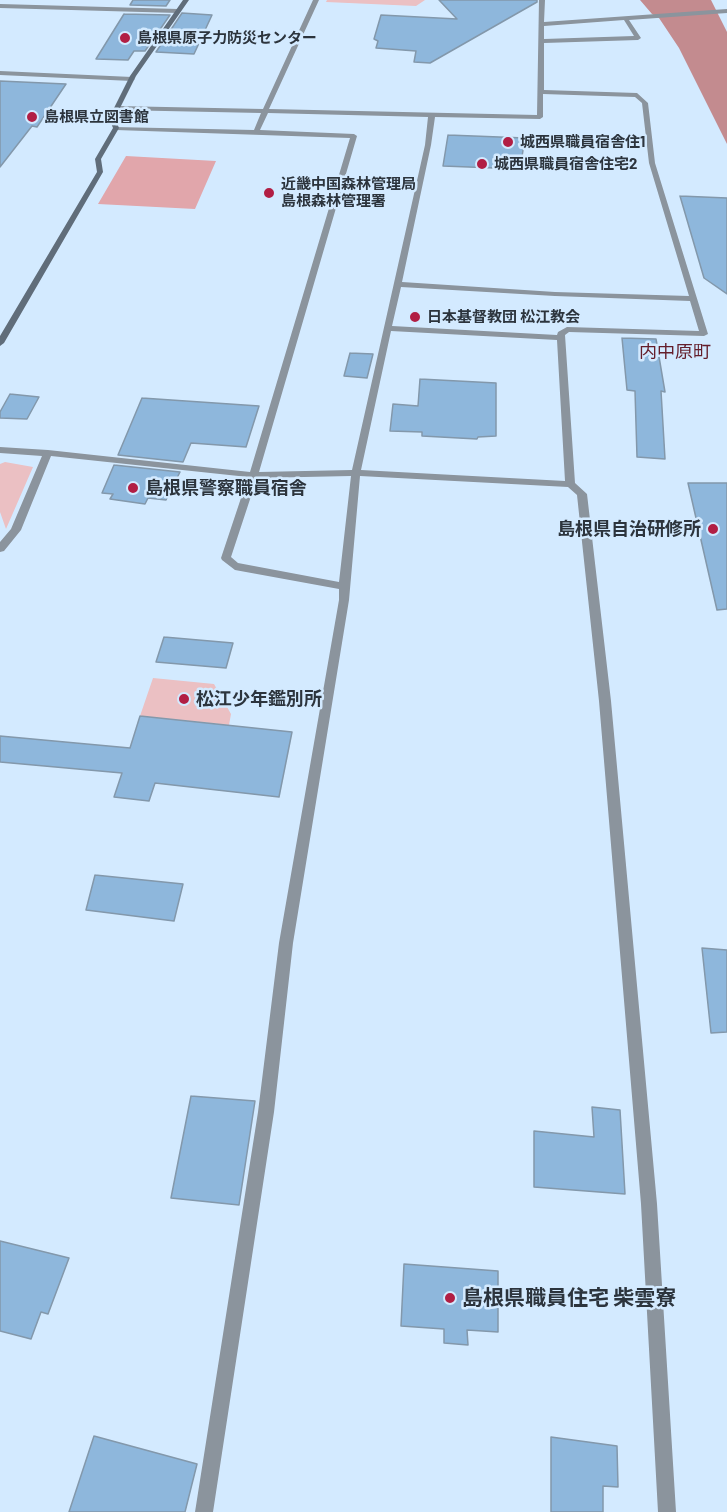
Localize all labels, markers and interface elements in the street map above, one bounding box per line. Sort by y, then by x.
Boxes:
place label: 島根県原子力防災センター [137,29,317,47]
marker: 島根県原子力防災センター [118,31,132,45]
place label: 島根県立図書館 [44,108,149,126]
marker: 島根県立図書館 [25,110,39,124]
place label: 城西県職員宿舎住1 [520,133,645,151]
marker: 城西県職員宿舎住1 [501,135,515,149]
place label: 城西県職員宿舎住宅2 [494,155,637,173]
marker: 城西県職員宿舎住宅2 [475,157,489,171]
place label: 近畿中国森林管理局 島根森林管理署 [281,175,416,210]
marker: 近畿中国森林管理局 島根森林管理署 [262,186,276,200]
place label: 日本基督教団 松江教会 [427,308,580,326]
marker: 日本基督教団 松江教会 [408,310,422,324]
district label: 内中原町 [639,341,711,363]
place label: 島根県警察職員宿舎 [145,477,307,499]
marker: 島根県警察職員宿舎 [126,481,140,495]
place label: 島根県自治研修所 [557,518,701,540]
marker: 島根県自治研修所 [706,522,720,536]
place label: 松江少年鑑別所 [196,688,322,710]
marker: 松江少年鑑別所 [177,692,191,706]
place label: 島根県職員住宅 柴雲寮 [462,1285,676,1311]
marker: 島根県職員住宅 柴雲寮 [443,1291,457,1305]

